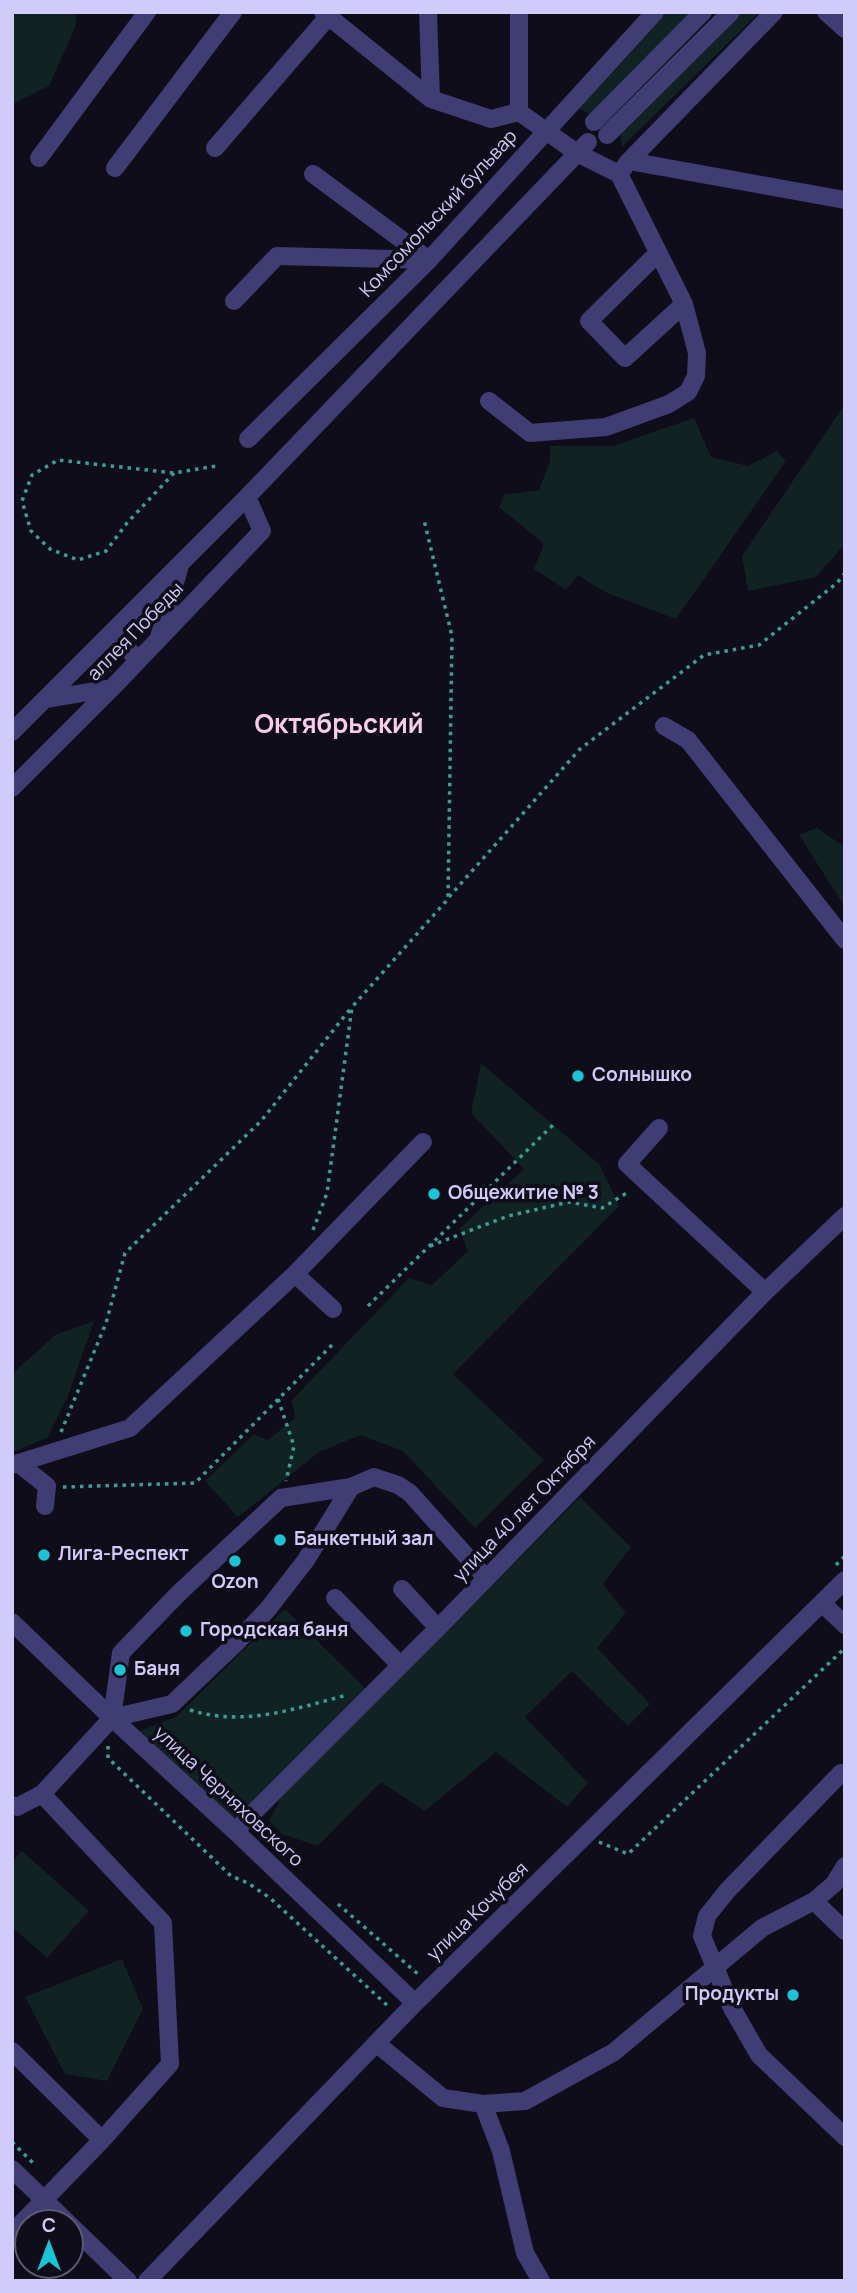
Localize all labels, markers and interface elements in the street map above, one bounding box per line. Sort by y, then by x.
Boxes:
street label: Комсомольский бульвар [356,126,522,302]
street label: аллея Победы [83,578,189,686]
district label: Октябрьский [254,710,424,742]
place label: Солнышко [592,1065,692,1087]
marker: Солнышко [570,1068,586,1084]
place label: Общежитие № 3 [448,1183,599,1205]
marker: Общежитие № 3 [426,1186,442,1202]
street label: улица 40 лет Октября [449,1431,601,1587]
place label: Банкетный зал [294,1529,434,1551]
marker: Банкетный зал [272,1532,288,1548]
place label: Лига-Респект [58,1544,189,1566]
marker: Лига-Респект [36,1547,52,1563]
marker: Ozon [227,1553,243,1569]
place label: Ozon [211,1572,259,1594]
place label: Городская баня [200,1620,348,1642]
marker: Городская баня [178,1623,194,1639]
place label: Баня [134,1659,180,1681]
marker: Баня [112,1662,128,1678]
street label: улица Черняховского [149,1722,307,1872]
street label: улица Кочубея [423,1858,533,1966]
place label: Продукты [685,1984,779,2006]
marker: Продукты [785,1987,801,2003]
north arrow [14,2209,84,2279]
text: С [42,2212,56,2238]

